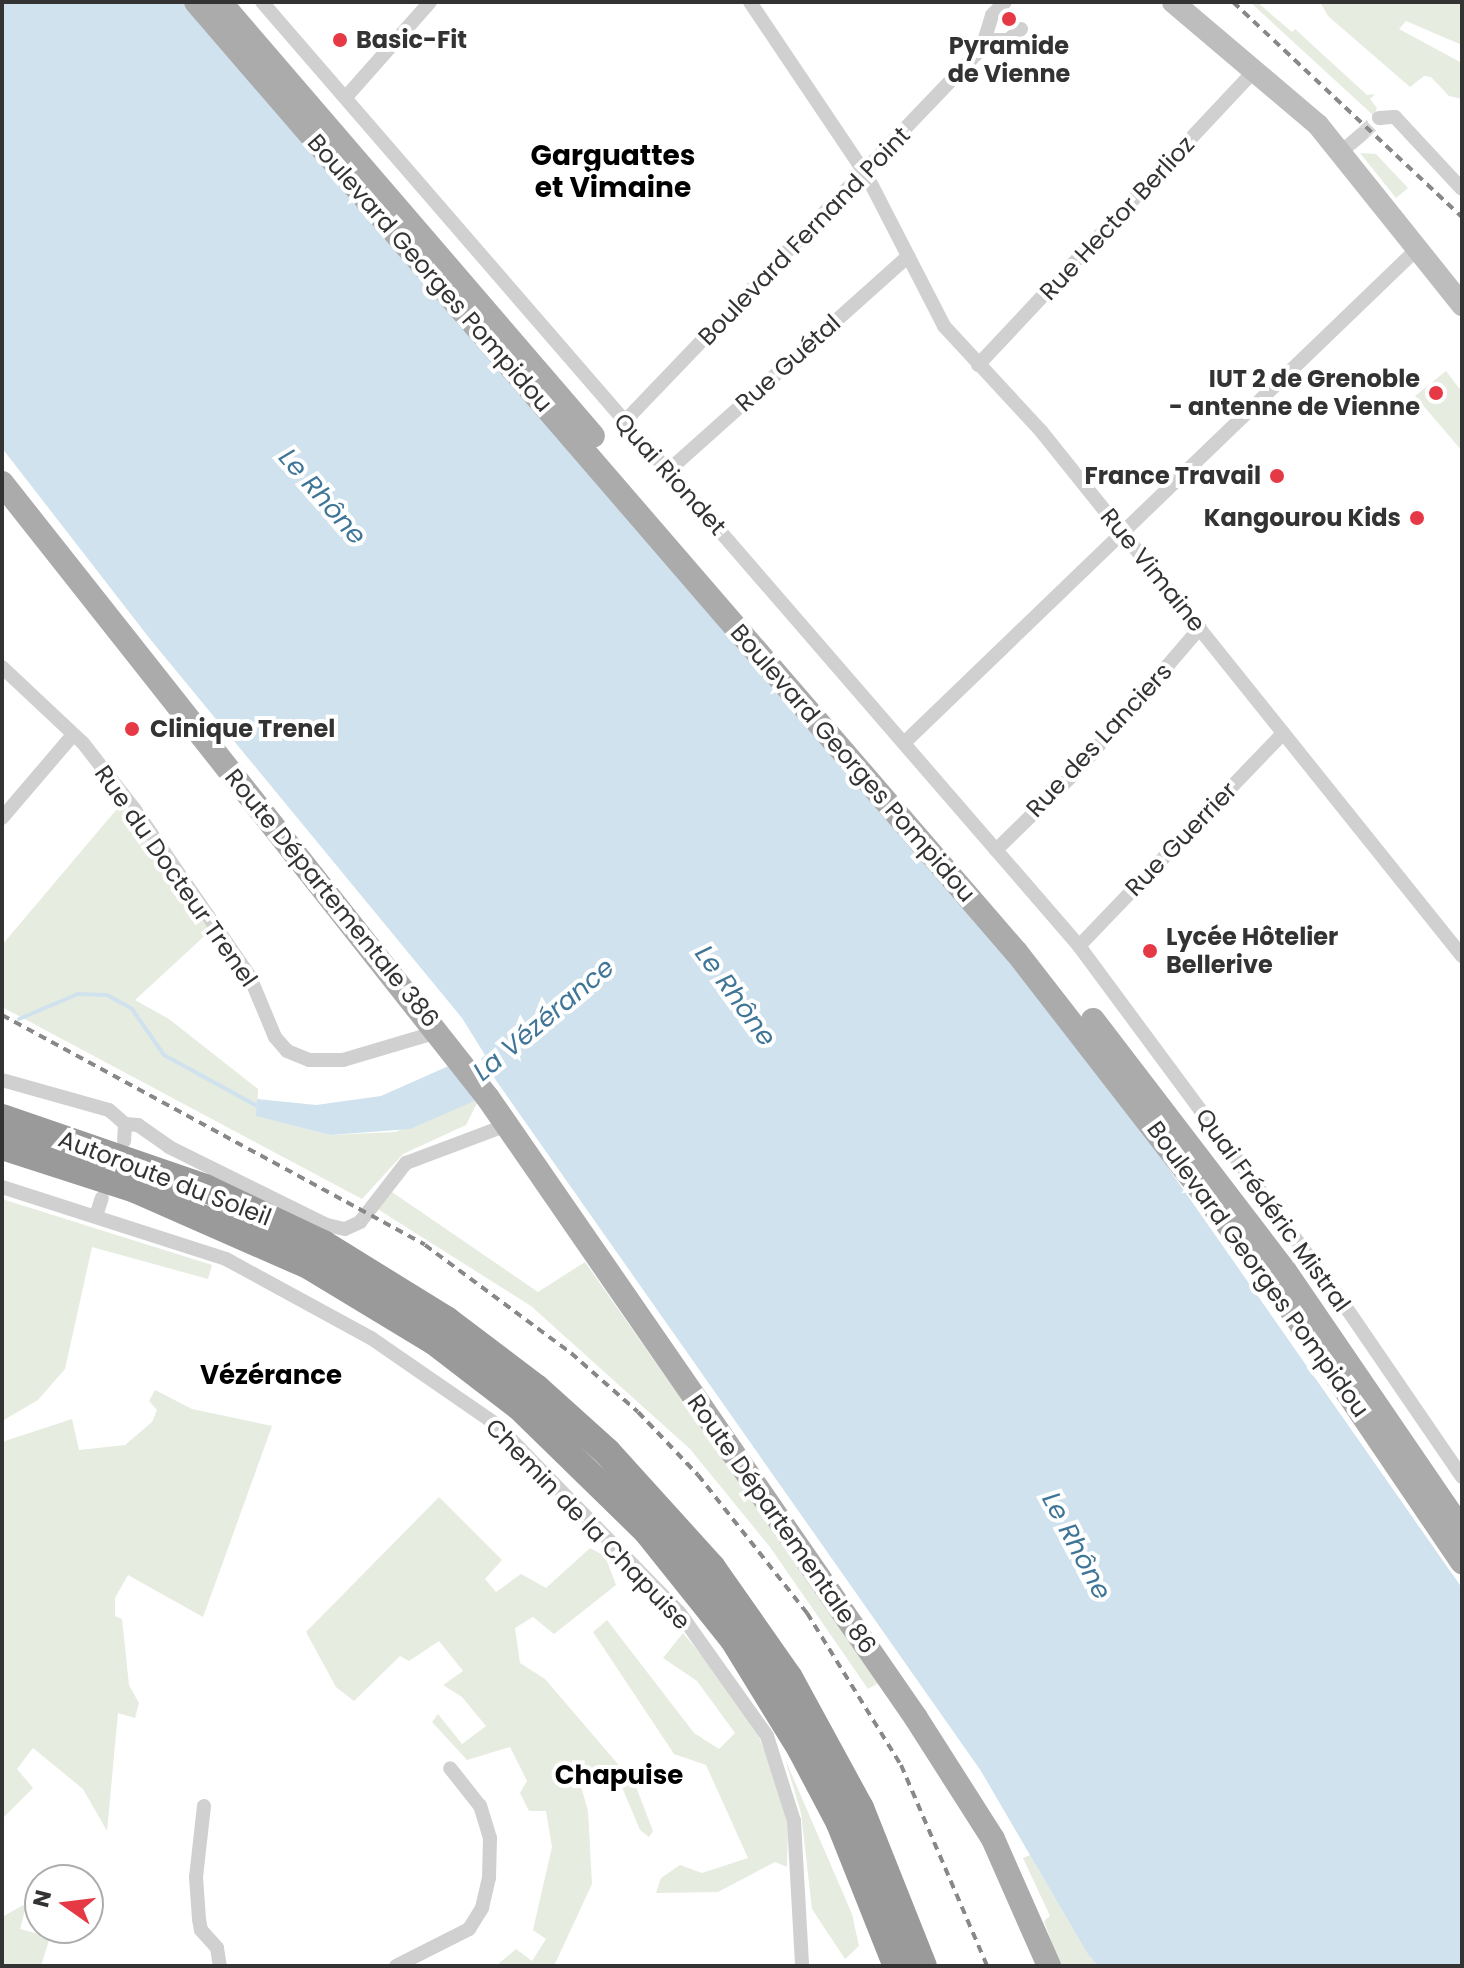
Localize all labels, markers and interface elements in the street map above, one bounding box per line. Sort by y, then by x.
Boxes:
marker: Pyramide de Vienne [1000,10,1018,28]
place label: Basic-Fit [356,26,467,54]
marker: Basic-Fit [331,31,349,49]
place label: Pyramide de Vienne [948,32,1070,88]
street label: Boulevard Fernand Point [692,121,916,351]
street label: Boulevard Georges Pompidou [302,128,558,418]
street label: Rue Hector Berlioz [1034,130,1200,306]
district label: Garguattes et Vimaine [531,139,695,205]
street label: Rue Guétal [730,308,846,418]
place label: IUT 2 de Grenoble - antenne de Vienne [1169,365,1420,421]
marker: IUT 2 de Grenoble - antenne de Vienne [1427,384,1445,402]
street label: Quai Riondet [608,407,732,541]
water label: Le Rhône [272,443,372,551]
place label: France Travail [1085,462,1261,490]
marker: France Travail [1268,467,1286,485]
street label: Rue Vimaine [1094,502,1212,638]
place label: Kangourou Kids [1204,504,1401,532]
marker: Kangourou Kids [1408,509,1426,527]
street label: Boulevard Georges Pompidou [725,618,981,908]
street label: Rue des Lanciers [1020,657,1178,823]
place label: Clinique Trenel [150,715,335,743]
marker: Clinique Trenel [121,718,143,740]
street label: Rue du Docteur Trenel [89,760,263,992]
street label: Route Départementale 386 [219,763,445,1033]
street label: Rue Guerrier [1119,776,1243,902]
place label: Lycée Hôtelier Bellerive [1166,923,1338,979]
water label: Le Rhône [688,940,782,1052]
marker: Lycée Hôtelier Bellerive [1141,942,1159,960]
water label: La Vézérance [467,952,621,1088]
street label: Quai Frédéric Mistral [1189,1103,1357,1317]
street label: Boulevard Georges Pompidou [1141,1116,1375,1422]
street label: Autoroute du Soleil [55,1124,275,1232]
district label: Vézérance [200,1360,342,1392]
street label: Route Départementale 86 [681,1389,883,1659]
street label: Chemin de la Chapuise [480,1412,696,1636]
water label: Le Rhône [1035,1487,1117,1605]
district label: Chapuise [555,1760,683,1792]
north arrow [24,1864,104,1944]
text: N [25,1887,59,1910]

